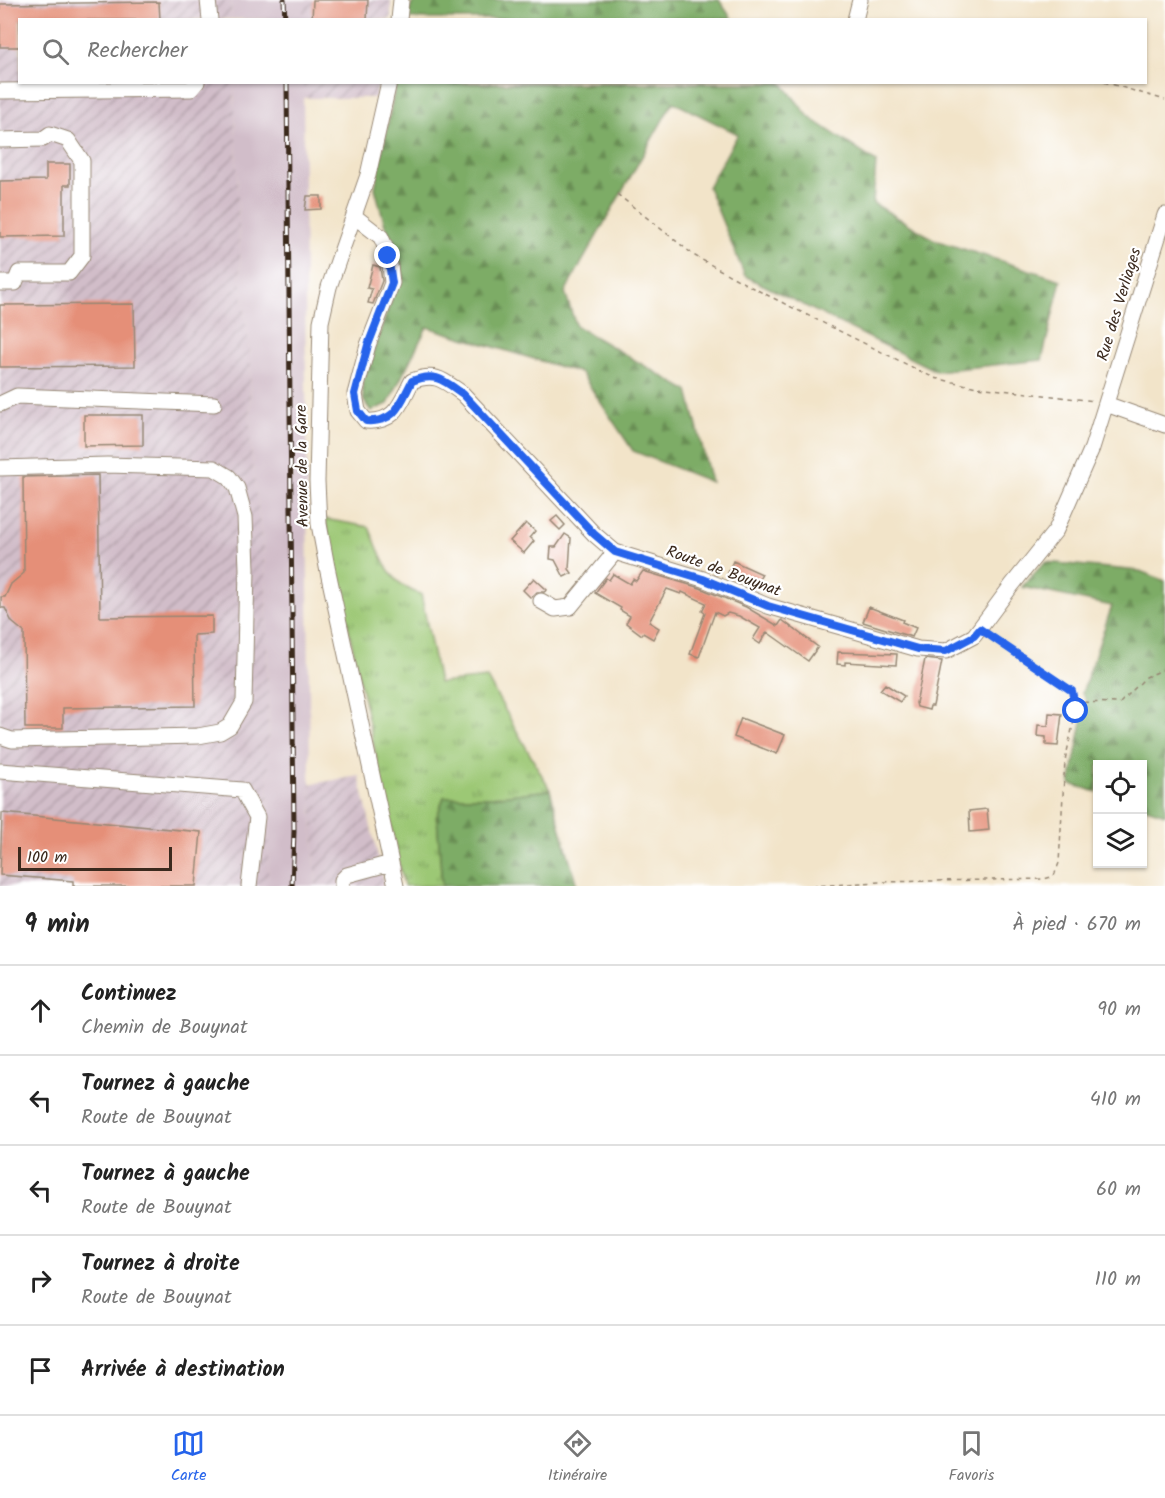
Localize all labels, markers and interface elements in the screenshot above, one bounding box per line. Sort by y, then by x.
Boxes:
search box [18,18,1147,84]
text: Rechercher [87,34,187,69]
icon: search [39,35,72,68]
route end [374,242,400,268]
street label: Rue des Verliages [1090,245,1149,364]
street label: Avenue de la Gare [289,404,316,528]
street label: Route de Bouynat [663,539,785,604]
route start [1062,697,1088,723]
map controls [1093,760,1147,868]
button: locate [1093,760,1147,814]
button: layers [1093,814,1147,868]
scale bar [18,844,172,872]
text: 100 m [27,845,67,870]
text: 9 min [24,904,90,946]
text: À pied · 670 m [1012,909,1141,941]
text: Continuez [81,977,177,1012]
icon: ahead [24,994,57,1027]
text: 90 m [1097,994,1141,1026]
text: Chemin de Bouynat [81,1012,248,1044]
text: Tournez à gauche [81,1067,250,1102]
icon: left [24,1084,57,1117]
text: 410 m [1090,1084,1141,1116]
text: Route de Bouynat [81,1102,232,1134]
text: Tournez à gauche [81,1157,250,1192]
icon: left [24,1174,57,1207]
text: 60 m [1096,1174,1141,1206]
text: Route de Bouynat [81,1192,232,1224]
text: Tournez à droite [81,1247,240,1282]
icon: right [24,1264,57,1297]
text: 110 m [1095,1264,1141,1296]
text: Route de Bouynat [81,1282,232,1314]
text: Arrivée à destination [81,1353,285,1388]
icon: arrive [24,1354,57,1387]
tab: Carte [171,1427,206,1488]
tab: Itinéraire [548,1427,607,1488]
tab: Favoris [949,1427,994,1488]

